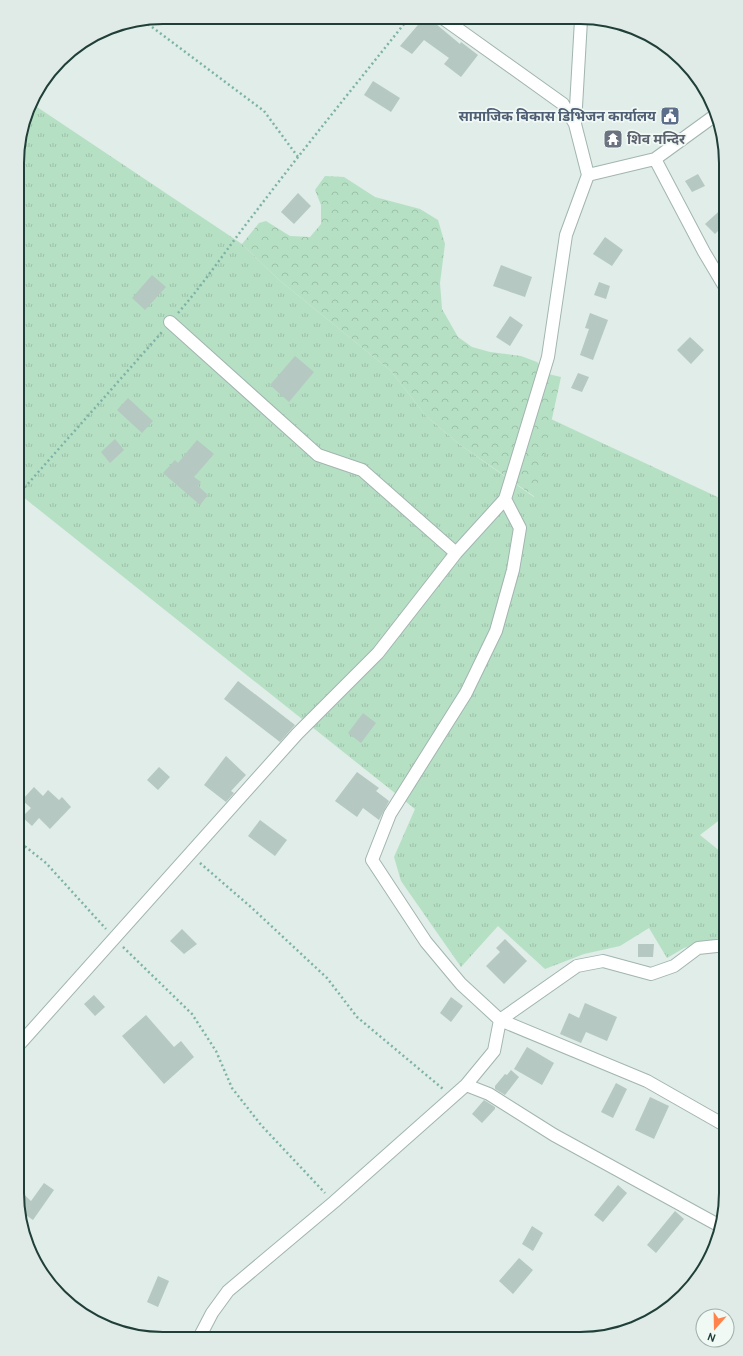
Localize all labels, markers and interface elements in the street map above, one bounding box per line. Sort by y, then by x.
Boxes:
public building icon: सामाजिक बिकास डिभिजन कार्यालय [659,105,681,127]
place label: सामाजिक बिकास डिभिजन कार्यालय [459,107,657,125]
temple icon: शिव मन्दिर [602,128,624,150]
place label: शिव मन्दिर [627,130,686,148]
north arrow [695,1308,735,1348]
text: N [706,1329,718,1345]

